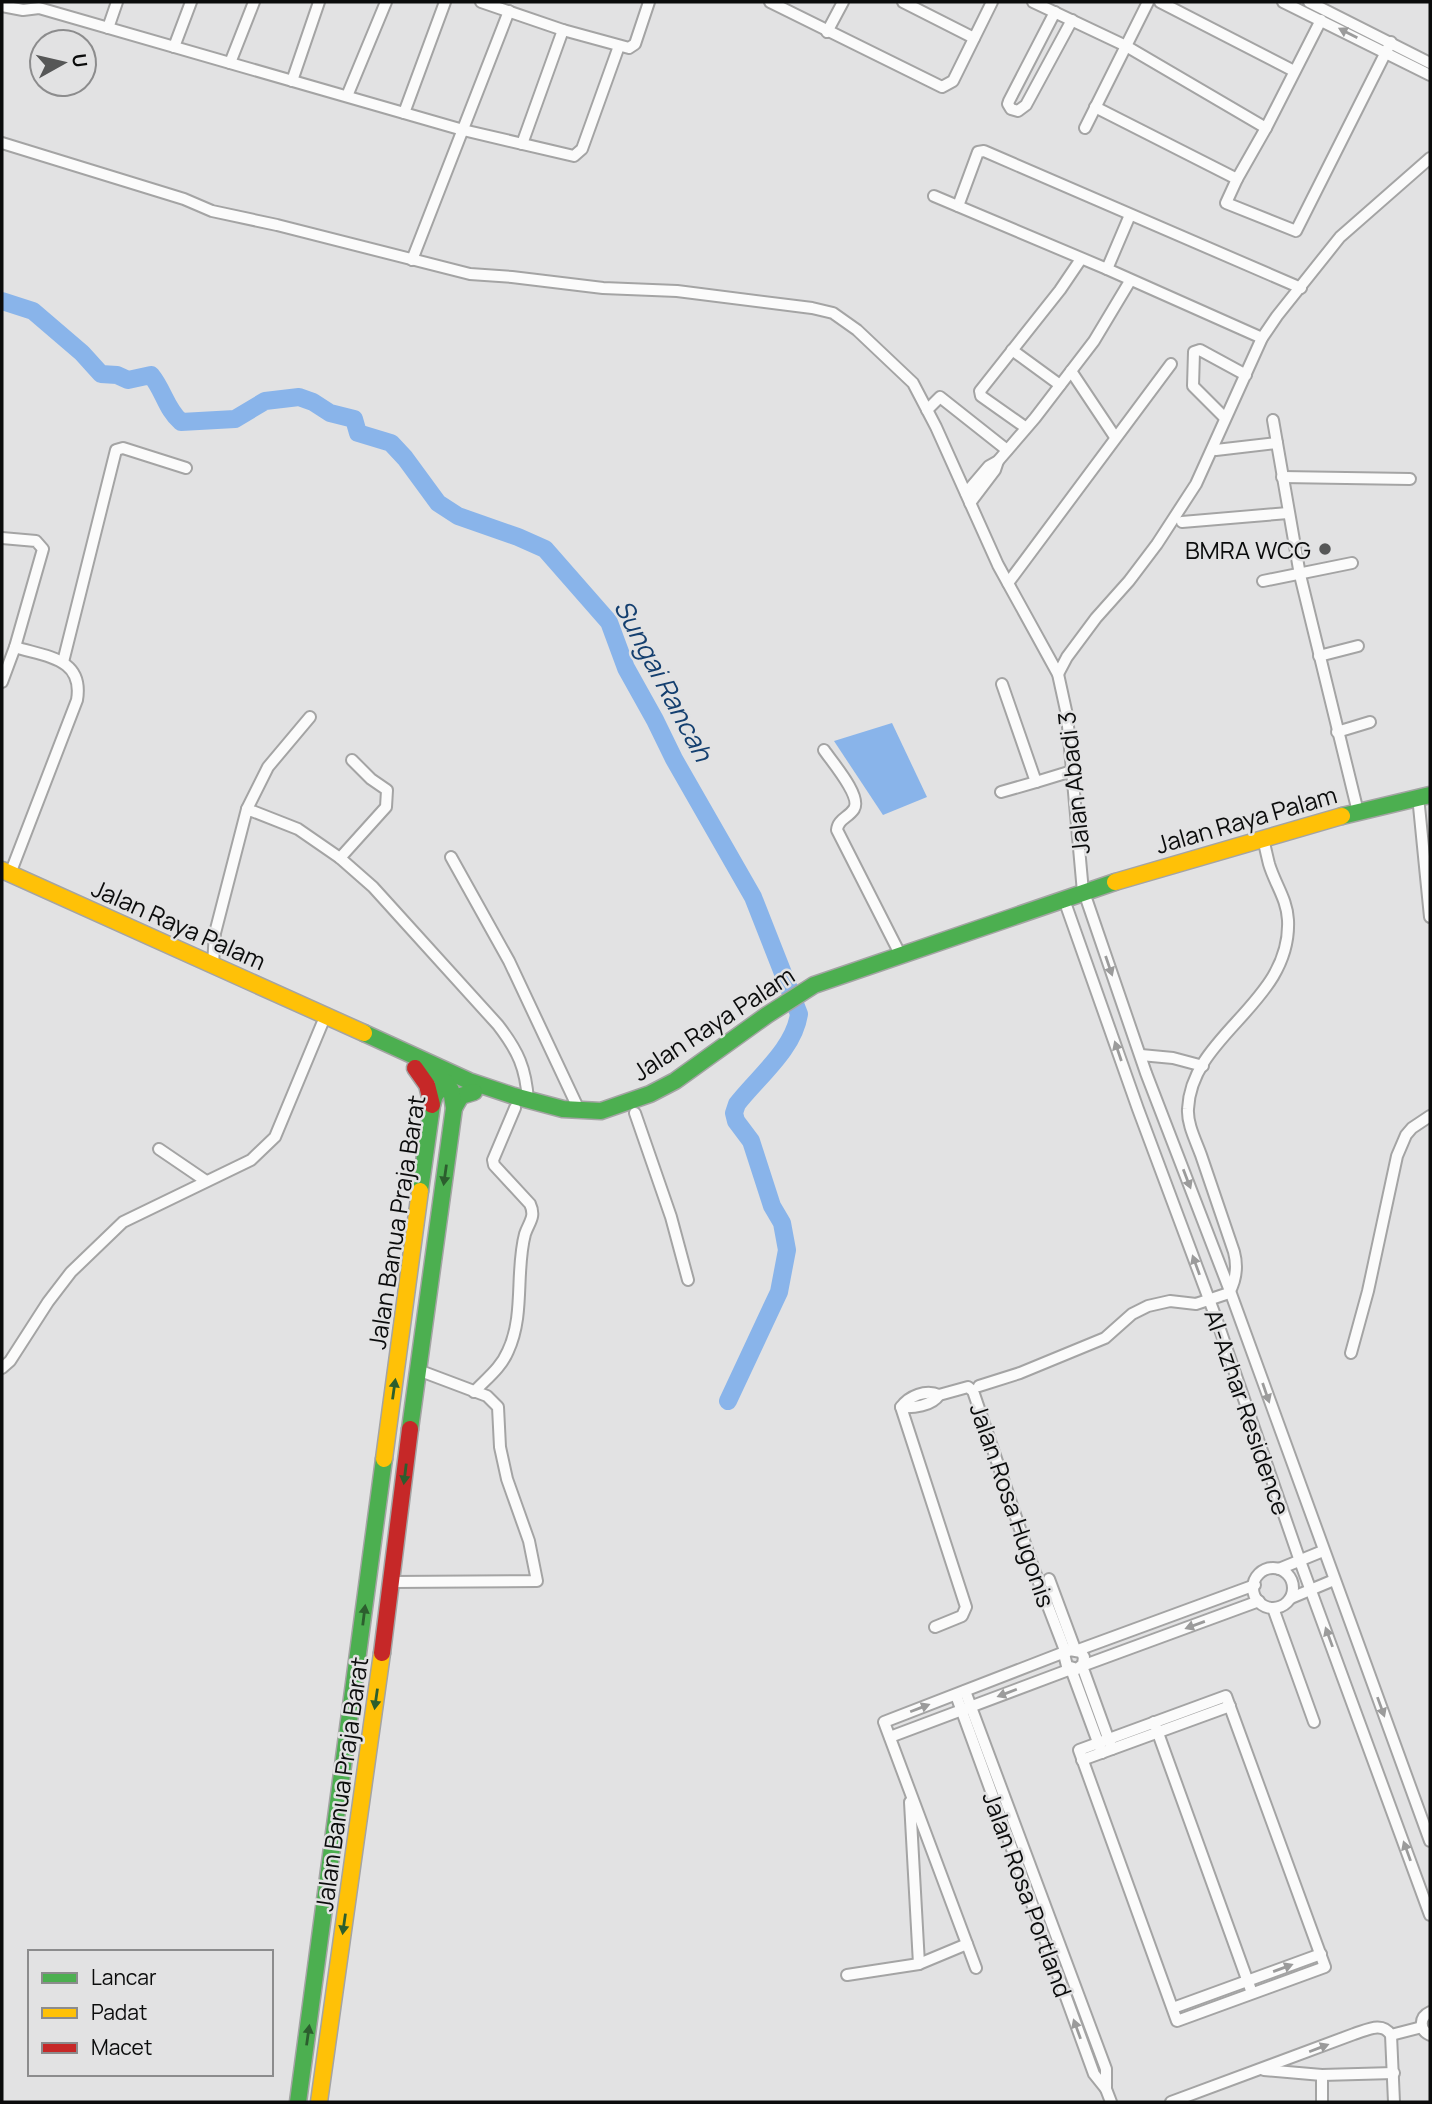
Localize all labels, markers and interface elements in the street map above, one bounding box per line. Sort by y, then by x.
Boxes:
one-way arrow [1338,27,1358,39]
north arrow [28,28,98,98]
text: U [66,52,94,69]
place label: BMRA WCG [1185,533,1311,566]
marker: BMRA WCG [1317,541,1333,557]
water label: Sungai Rancah [606,593,722,769]
street label: Jalan Abadi 3 [1049,710,1097,856]
street label: Jalan Raya Palam [1152,777,1340,861]
street label: Jalan Raya Palam [87,871,271,977]
one-way arrow [1104,955,1115,976]
street label: Jalan Raya Palam [626,958,800,1088]
one-way arrow [1113,1041,1123,1062]
street label: Jalan Banua Praja Barat [360,1093,432,1351]
one-way arrow [439,1164,450,1186]
one-way arrow [1181,1169,1192,1190]
one-way arrow [1190,1255,1201,1276]
street label: Al-Azhar Residence [1197,1305,1299,1519]
one-way arrow [388,1378,399,1400]
one-way arrow [1261,1382,1272,1403]
street label: Jalan Rosa Hugonis [963,1398,1063,1612]
one-way arrow [399,1463,410,1485]
one-way arrow [359,1604,370,1626]
one-way arrow [1185,1620,1206,1631]
one-way arrow [1323,1627,1334,1648]
street label: Jalan Banua Praja Barat [307,1655,375,1913]
one-way arrow [997,1687,1018,1698]
one-way arrow [370,1688,381,1710]
one-way arrow [1376,1697,1387,1718]
one-way arrow [910,1702,931,1713]
street label: Jalan Rosa Portland [975,1787,1081,2001]
one-way arrow [1401,1841,1412,1862]
one-way arrow [338,1914,349,1936]
legend [28,1950,273,2076]
one-way arrow [1272,1962,1293,1973]
text: Lancar [91,1963,157,1991]
text: Padat [91,1998,147,2026]
one-way arrow [1072,2018,1083,2039]
one-way arrow [302,2024,313,2046]
text: Macet [91,2033,152,2061]
one-way arrow [1309,2042,1330,2053]

